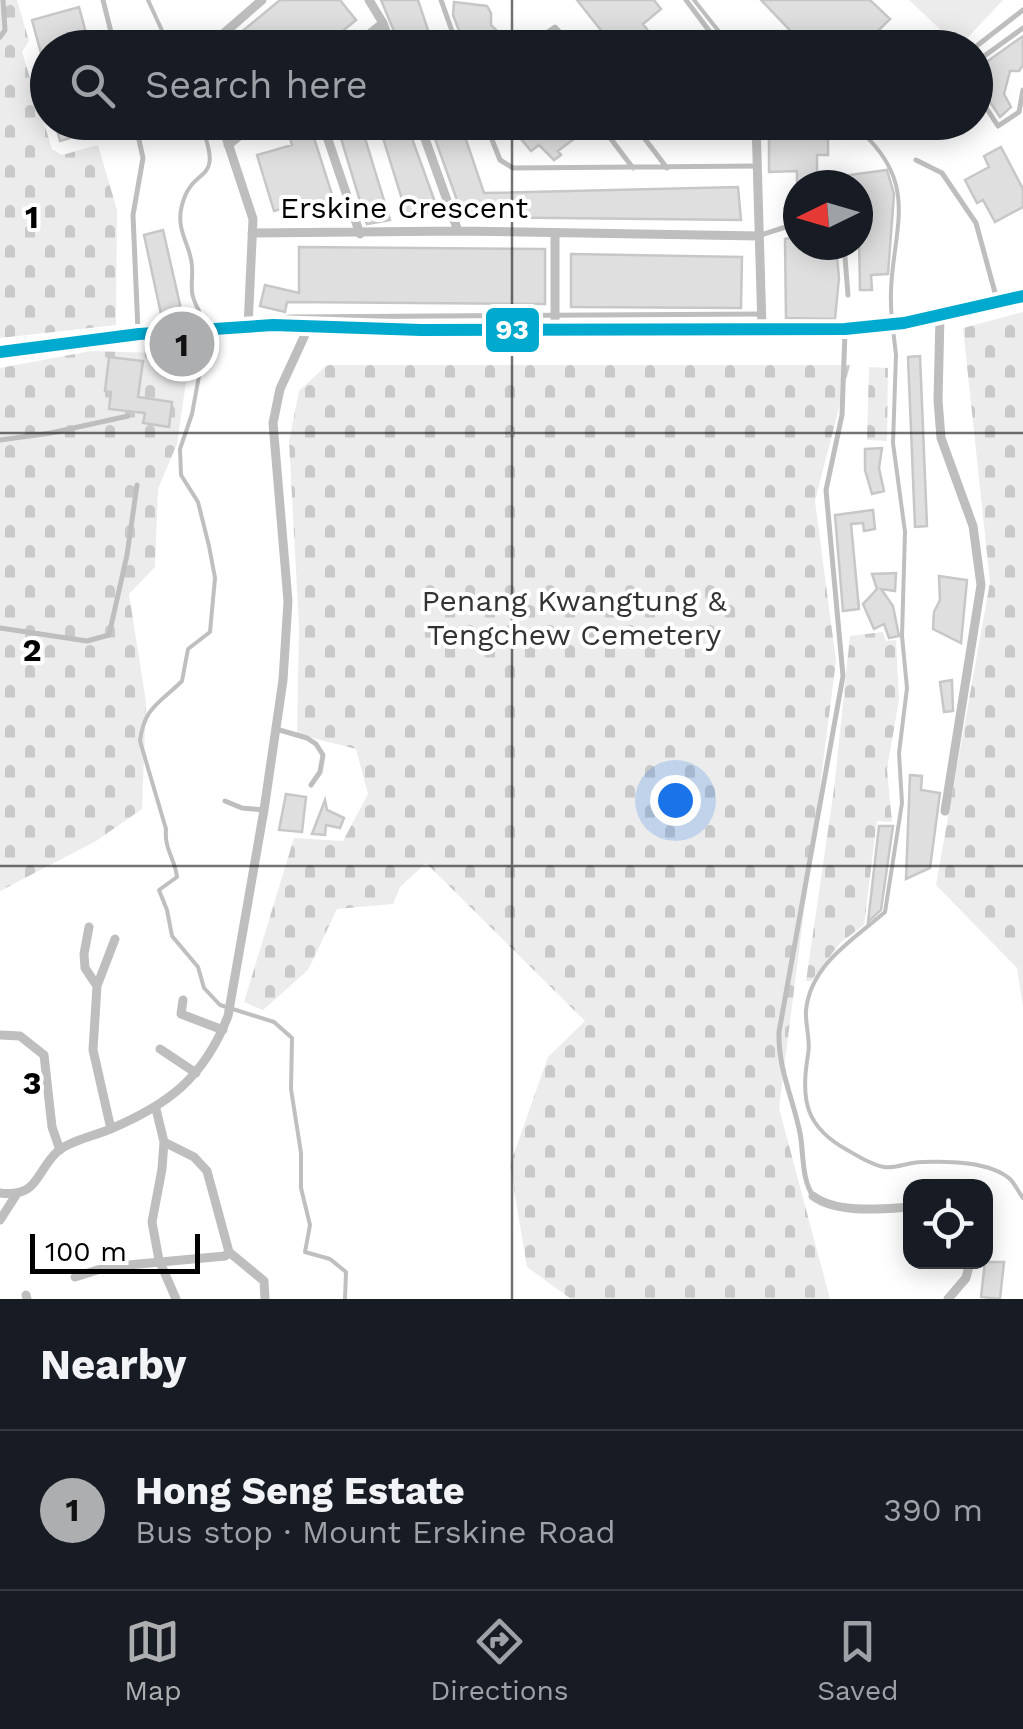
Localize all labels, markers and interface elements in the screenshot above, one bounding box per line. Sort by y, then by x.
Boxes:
search box [30,30,993,140]
icon: search [65,58,120,113]
text: Search here [145,63,368,107]
north arrow [783,170,873,260]
street label: Erskine Crescent [280,190,529,225]
text: 1 [25,198,39,236]
pin: 1 [150,306,214,382]
line badge: 93 [484,306,541,354]
text: 93 [495,313,529,346]
park label: Penang Kwangtung & Tengchew Cemetery [422,583,727,652]
text: 2 [22,631,42,669]
your location [650,775,701,826]
text: 3 [23,1064,41,1102]
map controls [903,1179,993,1269]
button: locate [903,1179,993,1269]
scale bar [30,1229,200,1274]
text: 100 m [45,1235,127,1268]
text: Nearby [40,1340,187,1389]
text: Hong Seng Estate [135,1469,465,1513]
text: 1 [66,1491,79,1529]
text: 390 m [883,1491,983,1529]
text: Bus stop · Mount Erskine Road [135,1513,616,1551]
tab: Map [124,1614,182,1707]
tab: Directions [430,1614,569,1707]
tab: Saved [817,1614,899,1707]

